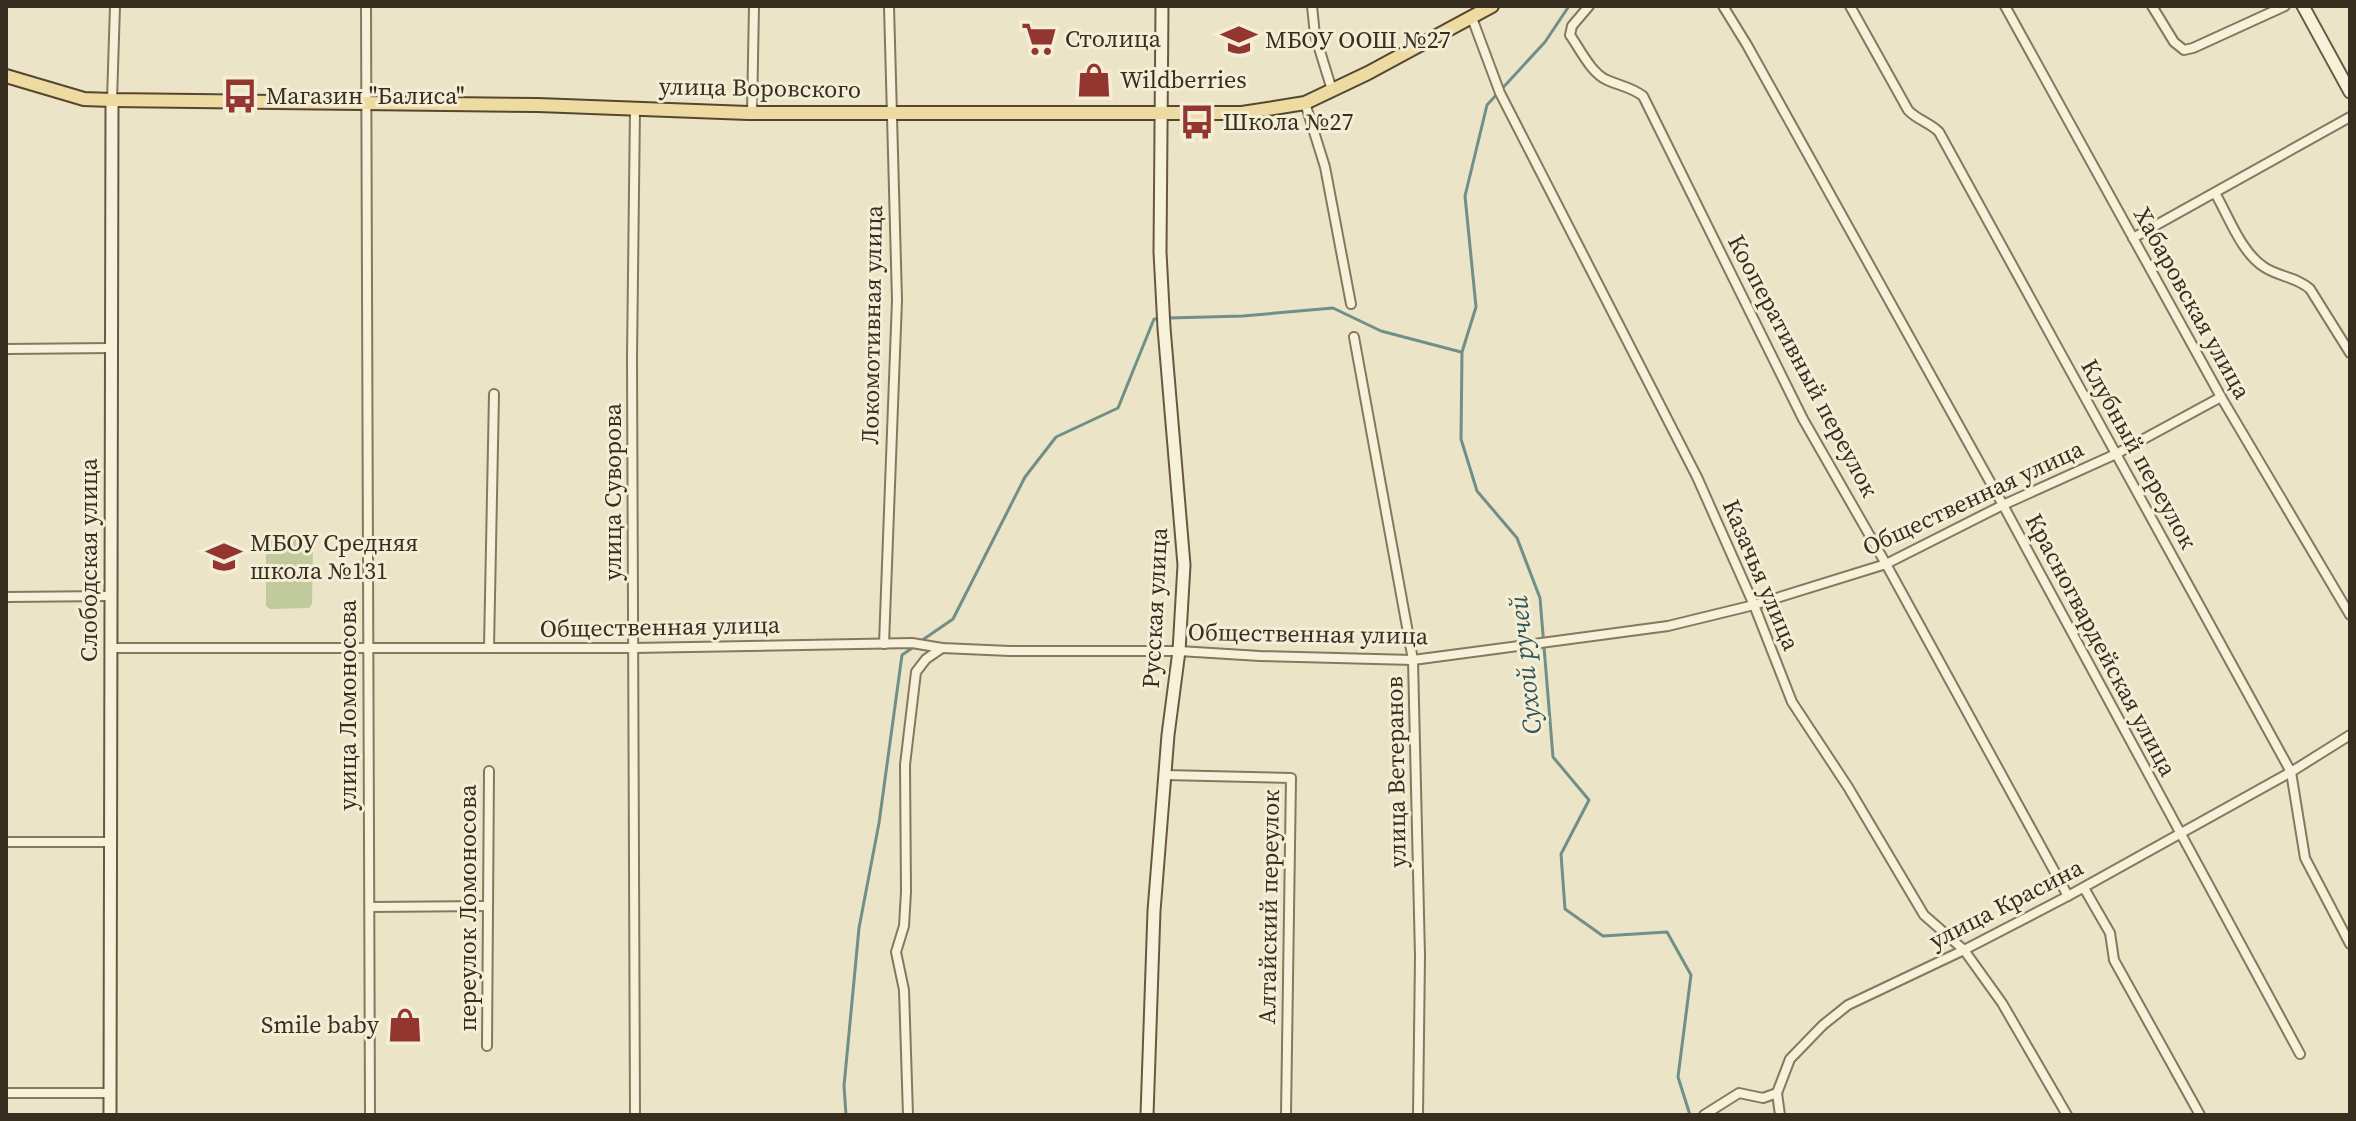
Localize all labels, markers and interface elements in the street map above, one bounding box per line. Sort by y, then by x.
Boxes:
supermarket icon: Столица [1020,20,1058,58]
school or university icon: МБОУ ООШ №27 [1220,21,1258,59]
place label: Столица [1065,22,1162,55]
place label: МБОУ ООШ №27 [1265,23,1451,56]
shop icon: Wildberries [1075,61,1113,99]
place label: Wildberries [1120,63,1247,96]
street label: улица Воровского [659,69,861,106]
bus stop icon: Магазин "Балиса" [221,77,259,115]
place label: Магазин "Балиса" [266,79,465,112]
bus stop icon: Школа №27 [1178,103,1216,141]
place label: Школа №27 [1223,105,1353,138]
street label: Хабаровская улица [2126,201,2259,405]
street label: Локомотивная улица [853,204,890,445]
street label: Кооперативный переулок [1720,229,1887,503]
street label: Клубный переулок [2073,353,2205,555]
street label: улица Суворова [596,402,629,581]
street label: Общественная улица [1857,431,2089,563]
street label: Слободская улица [72,457,105,662]
street label: Казачья улица [1715,494,1808,656]
street label: Красногвардейская улица [2018,508,2185,783]
place label: МБОУ Средняя школа №131 [250,526,418,587]
street label: Русская улица [1134,526,1175,689]
school or university icon: МБОУ Средняя школа №131 [205,538,243,576]
water label: Сухой ручей [1500,594,1550,736]
street label: улица Ломоносова [331,599,364,810]
street label: Общественная улица [540,608,781,645]
street label: Общественная улица [1188,615,1429,652]
street label: улица Ветеранов [1377,676,1414,868]
street label: переулок Ломоносова [451,784,484,1032]
street label: Алтайский переулок [1250,789,1287,1025]
street label: улица Красина [1923,850,2089,957]
shop icon: Smile baby [386,1006,424,1044]
place label: Smile baby [261,1008,380,1041]

